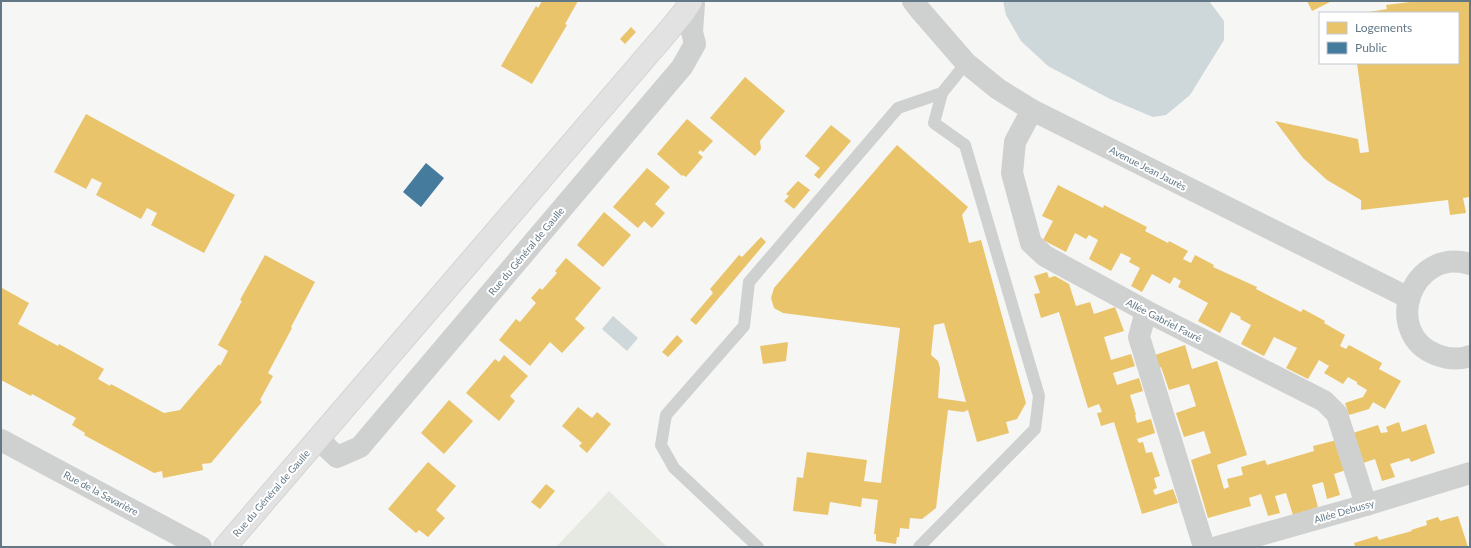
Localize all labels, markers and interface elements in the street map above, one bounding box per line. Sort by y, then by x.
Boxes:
legend [1319,12,1459,64]
text: Logements [1355,20,1412,35]
text: Public [1355,40,1387,55]
street label: Avenue Jean Jaurès [1107,143,1189,193]
street label: Rue du Général de Gaulle [486,205,566,297]
street label: Allée Gabriel Fauré [1124,296,1204,344]
street label: Rue du Général de Gaulle [230,447,312,539]
street label: Rue de la Savarière [61,468,141,518]
street label: Allée Debussy [1312,496,1376,525]

